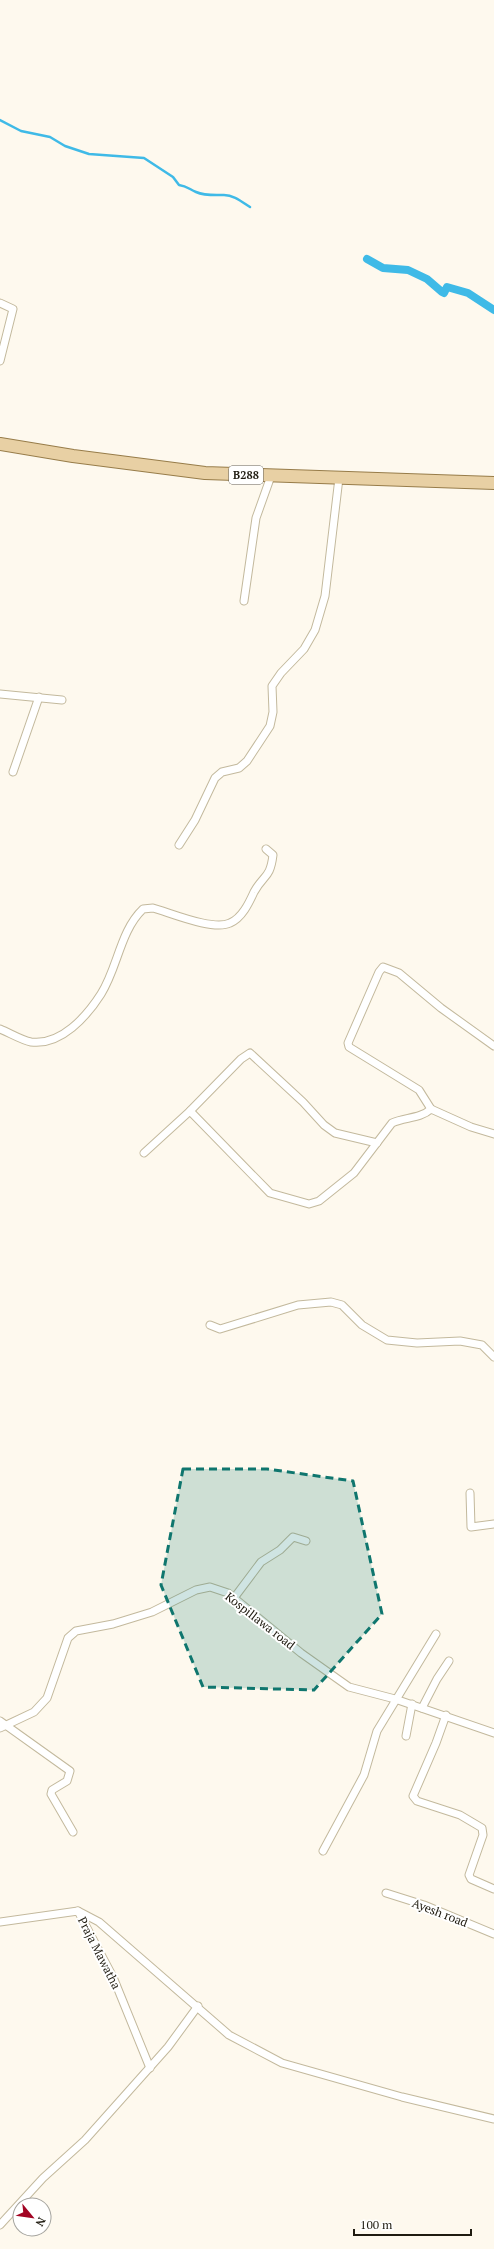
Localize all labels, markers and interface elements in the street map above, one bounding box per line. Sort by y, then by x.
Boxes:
road number: B288 [229,466,263,484]
street label: Kospillawa road [222,1589,298,1653]
street label: Ayesh road [410,1895,470,1930]
street label: Praja Mawatha [75,1914,124,1991]
north arrow [12,2197,52,2237]
scale bar [354,2211,471,2237]
text: N [32,2215,49,2229]
text: 100 m [360,2217,393,2232]

